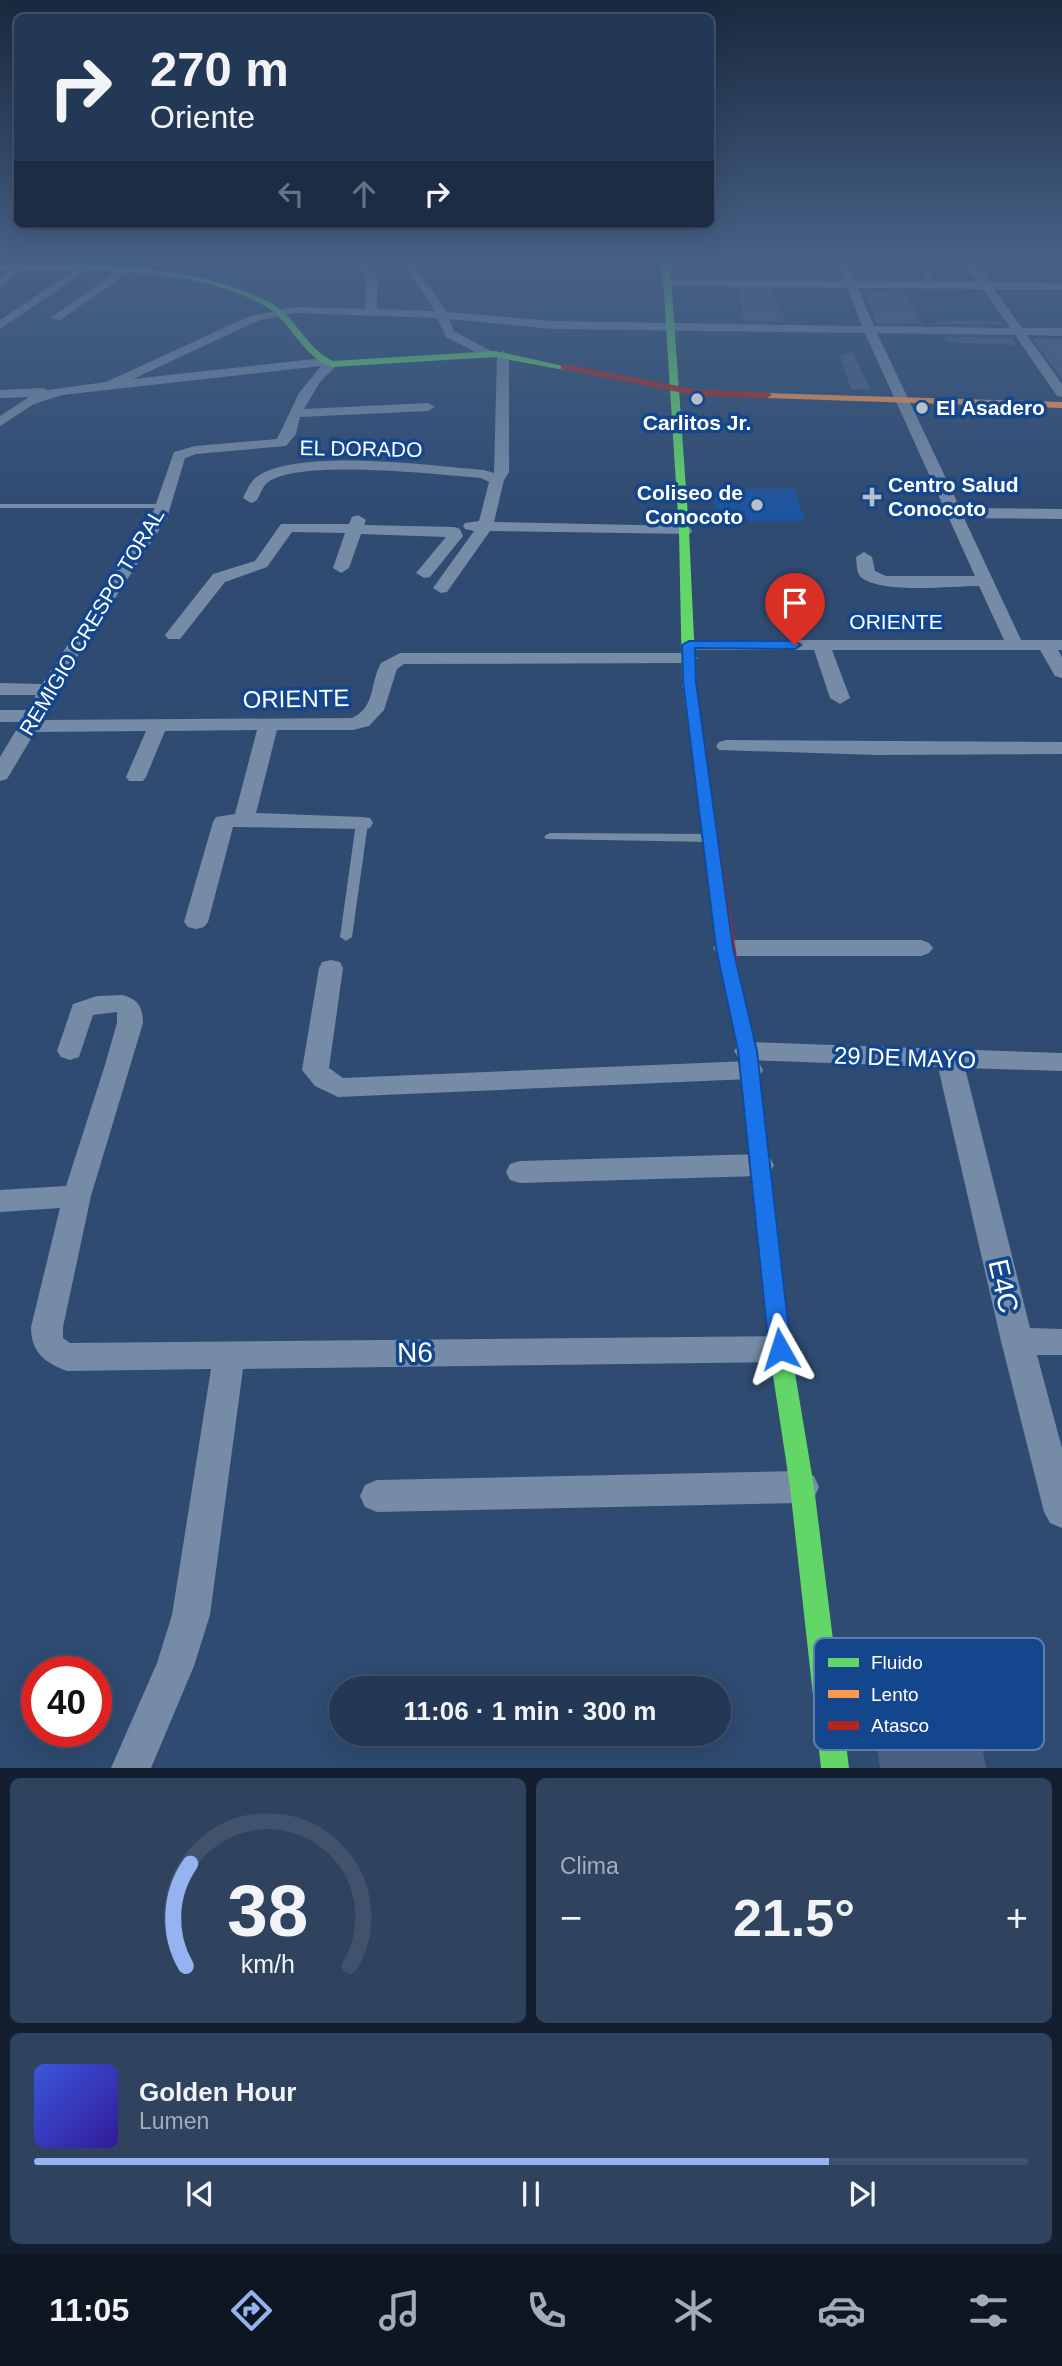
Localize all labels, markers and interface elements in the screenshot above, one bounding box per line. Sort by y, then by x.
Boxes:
icon: right [35,42,126,133]
text: 270 m [150,42,289,96]
text: Oriente [150,99,255,135]
icon: left [272,175,310,213]
icon: ahead [345,175,383,213]
icon: right [418,175,456,213]
marker: Carlitos Jr. [689,391,705,407]
place label: El Asadero [936,396,1045,419]
marker: El Asadero [914,400,930,416]
place label: Carlitos Jr. [643,411,751,434]
street label: EL DORADO [299,436,423,461]
place label: Centro Salud Conocoto [888,473,1019,520]
place label: Coliseo de Conocoto [637,481,743,528]
marker: Centro Salud Conocoto [862,487,882,507]
marker: Coliseo de Conocoto [749,497,765,513]
street label: REMIGIO CRESPO TORAL [15,504,169,739]
pin [765,573,825,645]
icon: arrive [776,584,814,622]
street label: ORIENTE [849,610,943,633]
street label: ORIENTE [242,684,350,713]
street label: 29 DE MAYO [833,1042,977,1073]
street label: E4C [982,1256,1025,1316]
position arrow [743,1312,817,1386]
street label: N6 [397,1337,433,1368]
legend [814,1638,1044,1750]
text: Fluido [871,1652,923,1673]
speed limit sign: 40 [21,1656,112,1747]
text: Lento [871,1684,919,1705]
text: 11:06 · 1 min · 300 m [404,1696,656,1726]
text: Atasco [871,1715,929,1736]
text: Clima [560,1853,619,1879]
text: 38 [228,1871,308,1952]
text: 21.5° [733,1889,855,1947]
text: − [560,1897,582,1939]
text: + [1006,1897,1028,1939]
text: km/h [241,1950,295,1978]
text: Golden Hour [139,2077,296,2107]
text: Lumen [139,2108,209,2134]
icon: previous [181,2175,219,2213]
icon: pause [512,2175,550,2213]
icon: next [843,2175,881,2213]
icon: directions [227,2286,276,2335]
icon: music [375,2286,424,2335]
icon: phone [522,2286,571,2335]
icon: climate [669,2286,718,2335]
icon: car [817,2286,866,2335]
icon: filters [964,2286,1013,2335]
text: 11:05 [49,2292,129,2328]

